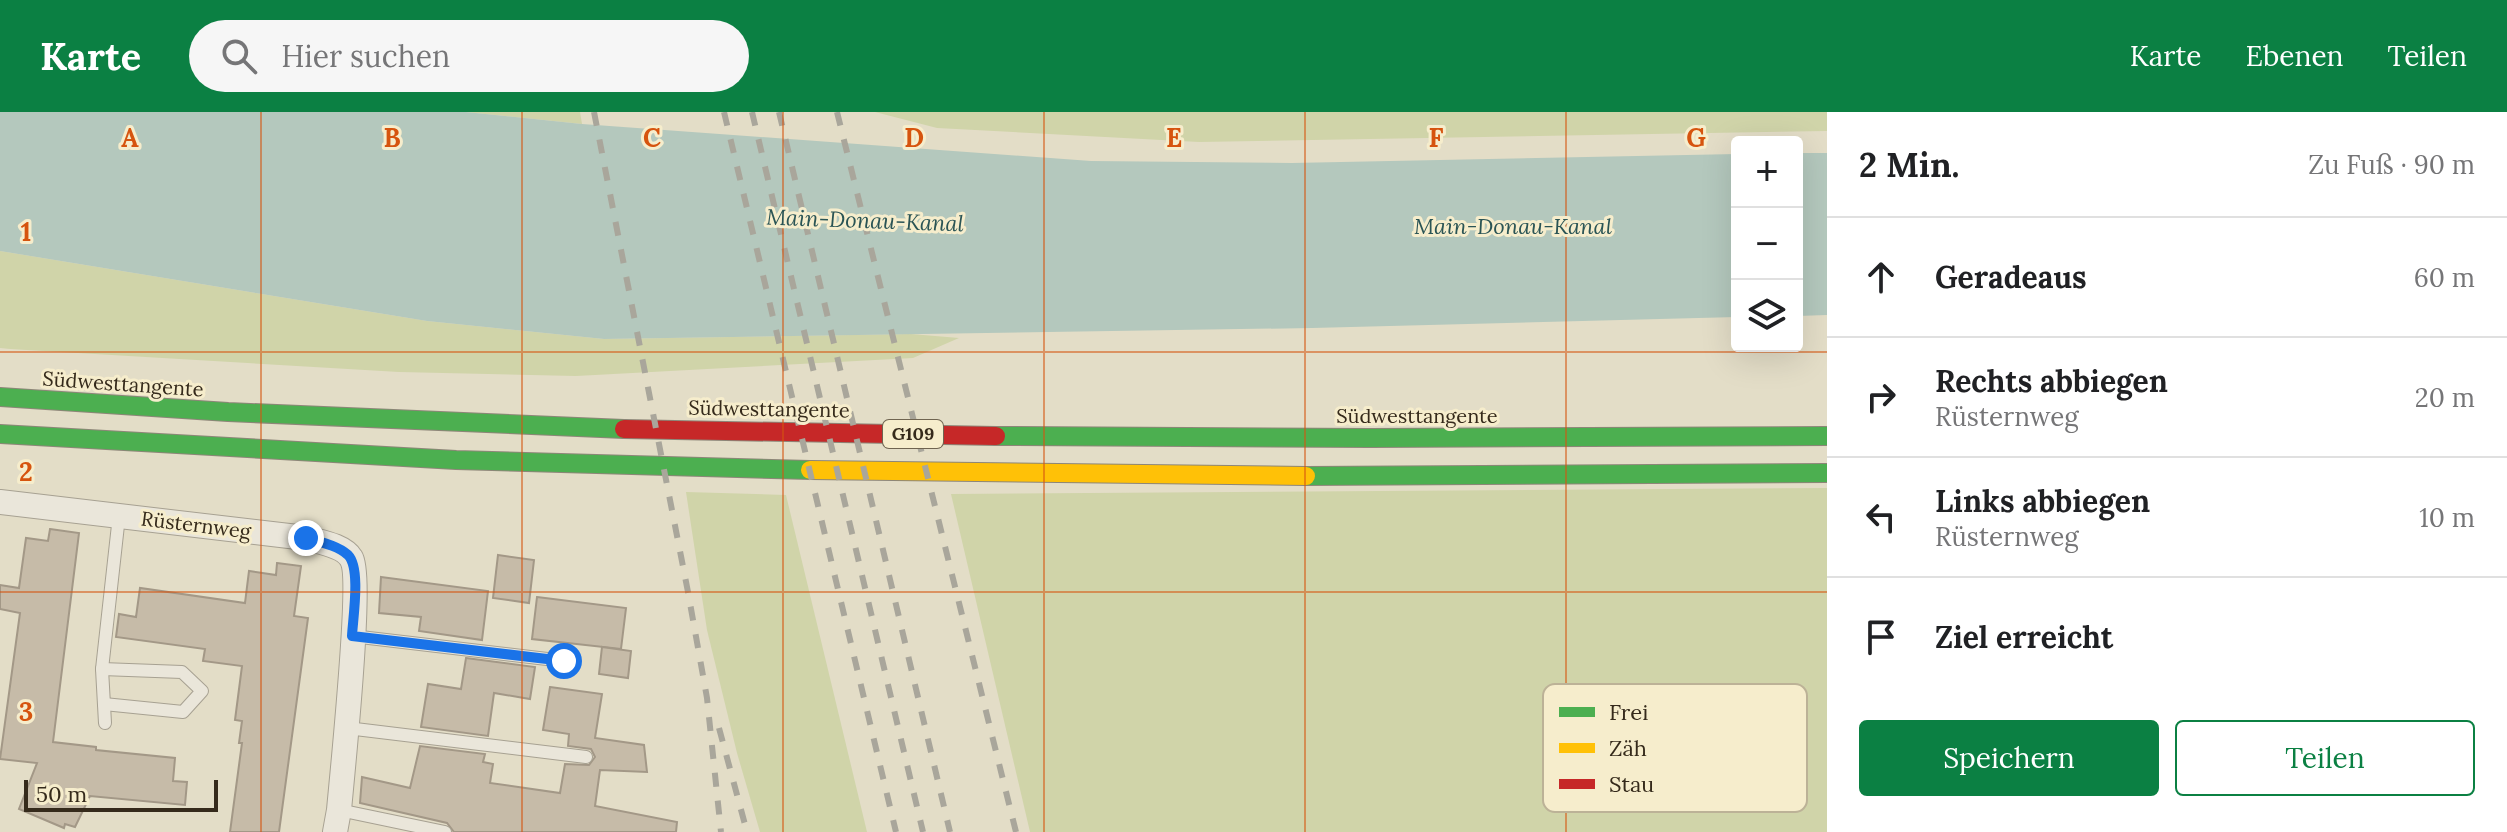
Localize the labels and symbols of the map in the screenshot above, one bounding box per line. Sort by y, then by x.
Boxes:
text: A [121,121,139,154]
text: B [383,121,401,154]
text: C [643,121,661,154]
text: D [904,121,924,154]
text: E [1166,121,1182,154]
text: F [1429,121,1444,154]
text: G [1686,121,1706,154]
water label: Main-Donau-Kanal [766,203,964,237]
water label: Main-Donau-Kanal [1414,212,1612,240]
text: 1 [21,215,31,248]
street label: Südwesttangente [42,365,205,402]
street label: Südwesttangente [688,395,850,422]
street label: Südwesttangente [1336,403,1498,428]
road number: G109 [883,420,943,448]
text: 2 [19,455,33,488]
street label: Rüsternweg [140,505,253,544]
route end [288,520,324,556]
route start [546,643,582,679]
legend [1543,684,1807,812]
text: 3 [19,695,33,728]
text: Frei [1609,698,1648,726]
text: Zäh [1609,734,1647,762]
text: Stau [1609,770,1654,798]
scale bar [24,776,218,812]

